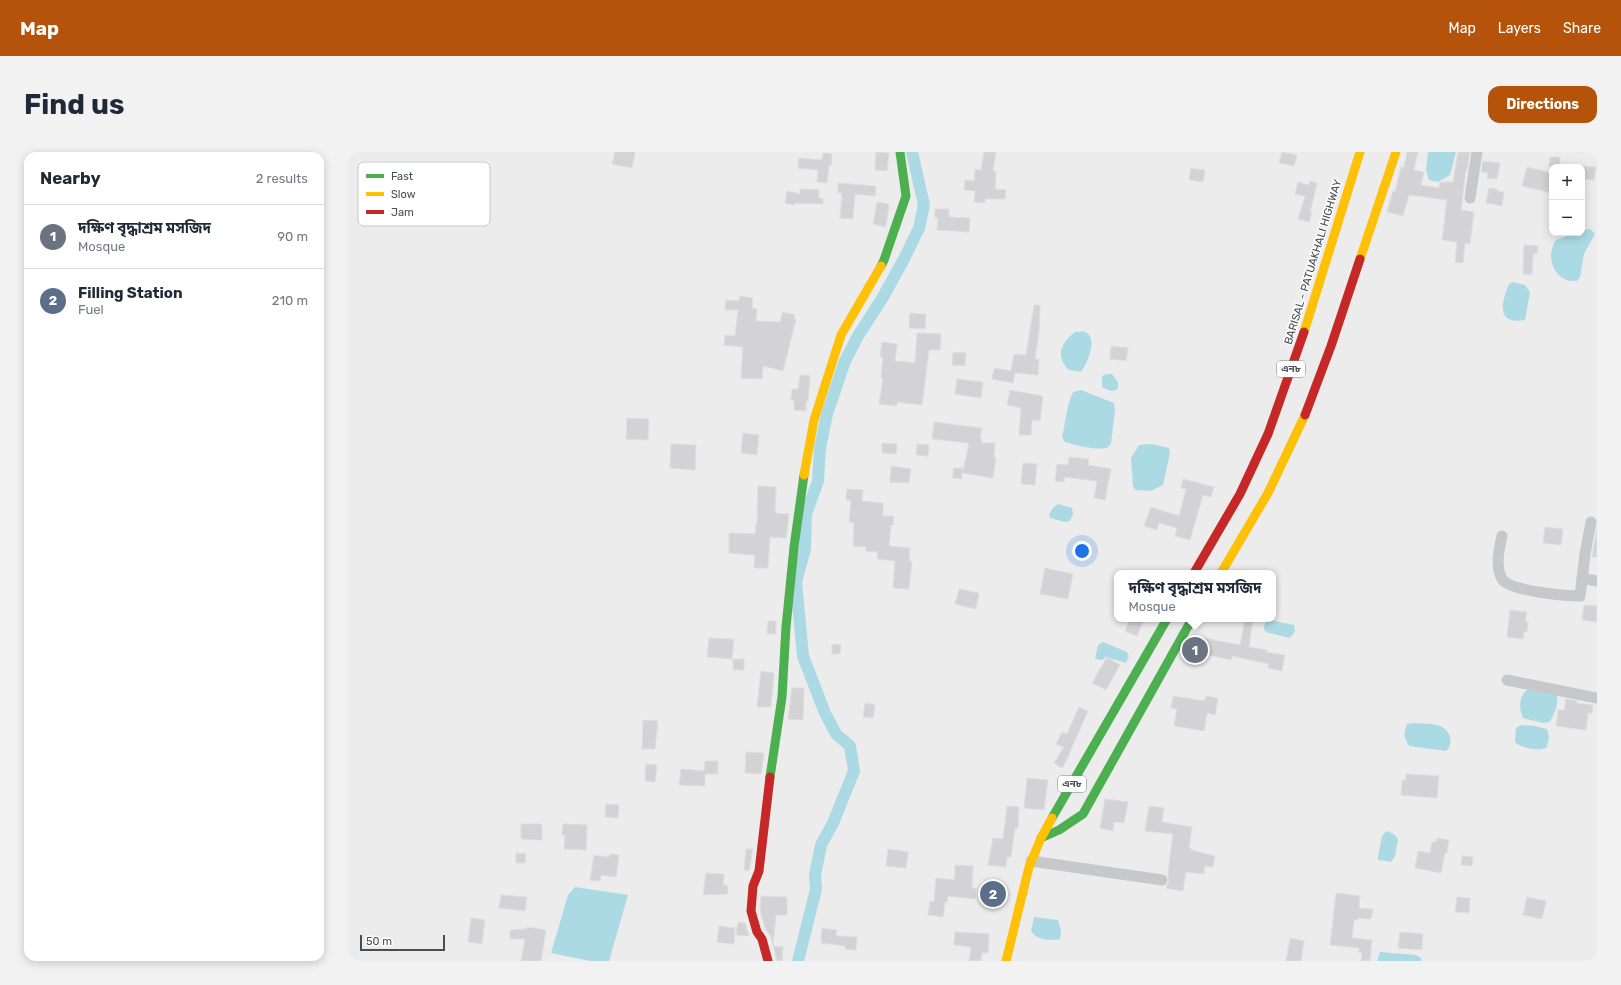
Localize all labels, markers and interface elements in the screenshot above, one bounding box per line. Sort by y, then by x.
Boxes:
text: Map [20,17,59,40]
text: Map [1449,20,1476,37]
text: Layers [1498,20,1541,37]
text: Share [1563,20,1601,37]
button: Directions [1488,86,1597,123]
text: Find us [24,88,124,121]
legend [358,162,490,226]
map controls [1549,164,1585,236]
button: + [1549,164,1585,200]
text: Nearby [40,168,101,188]
text: Fast [391,170,414,183]
text: 2 results [256,171,308,186]
street label: BARISAL - PATUAKHALI HIGHWAY [1282,178,1344,346]
text: Slow [391,188,416,201]
button: − [1549,200,1585,236]
text: Jam [391,206,414,219]
text: দক্ষিণ বৃদ্ধাশ্রম মসজিদ [78,219,211,237]
text: 1 [50,229,56,244]
text: 90 m [277,229,308,244]
text: Mosque [78,239,125,254]
text: Filling Station [78,284,183,302]
text: 2 [49,293,57,308]
text: 210 m [272,293,308,308]
text: Fuel [78,302,104,317]
road number: এন৮ [1277,361,1305,377]
your location [1072,541,1092,561]
popup [1114,570,1276,622]
text: দক্ষিণ বৃদ্ধাশ্রম মসজিদ [1128,579,1262,597]
text: Mosque [1128,599,1176,614]
pin: 1 [1182,635,1208,665]
road number: এন৮ [1058,776,1086,792]
pin: 2 [980,879,1006,909]
scale bar [360,933,445,952]
text: 50 m [366,935,392,948]

